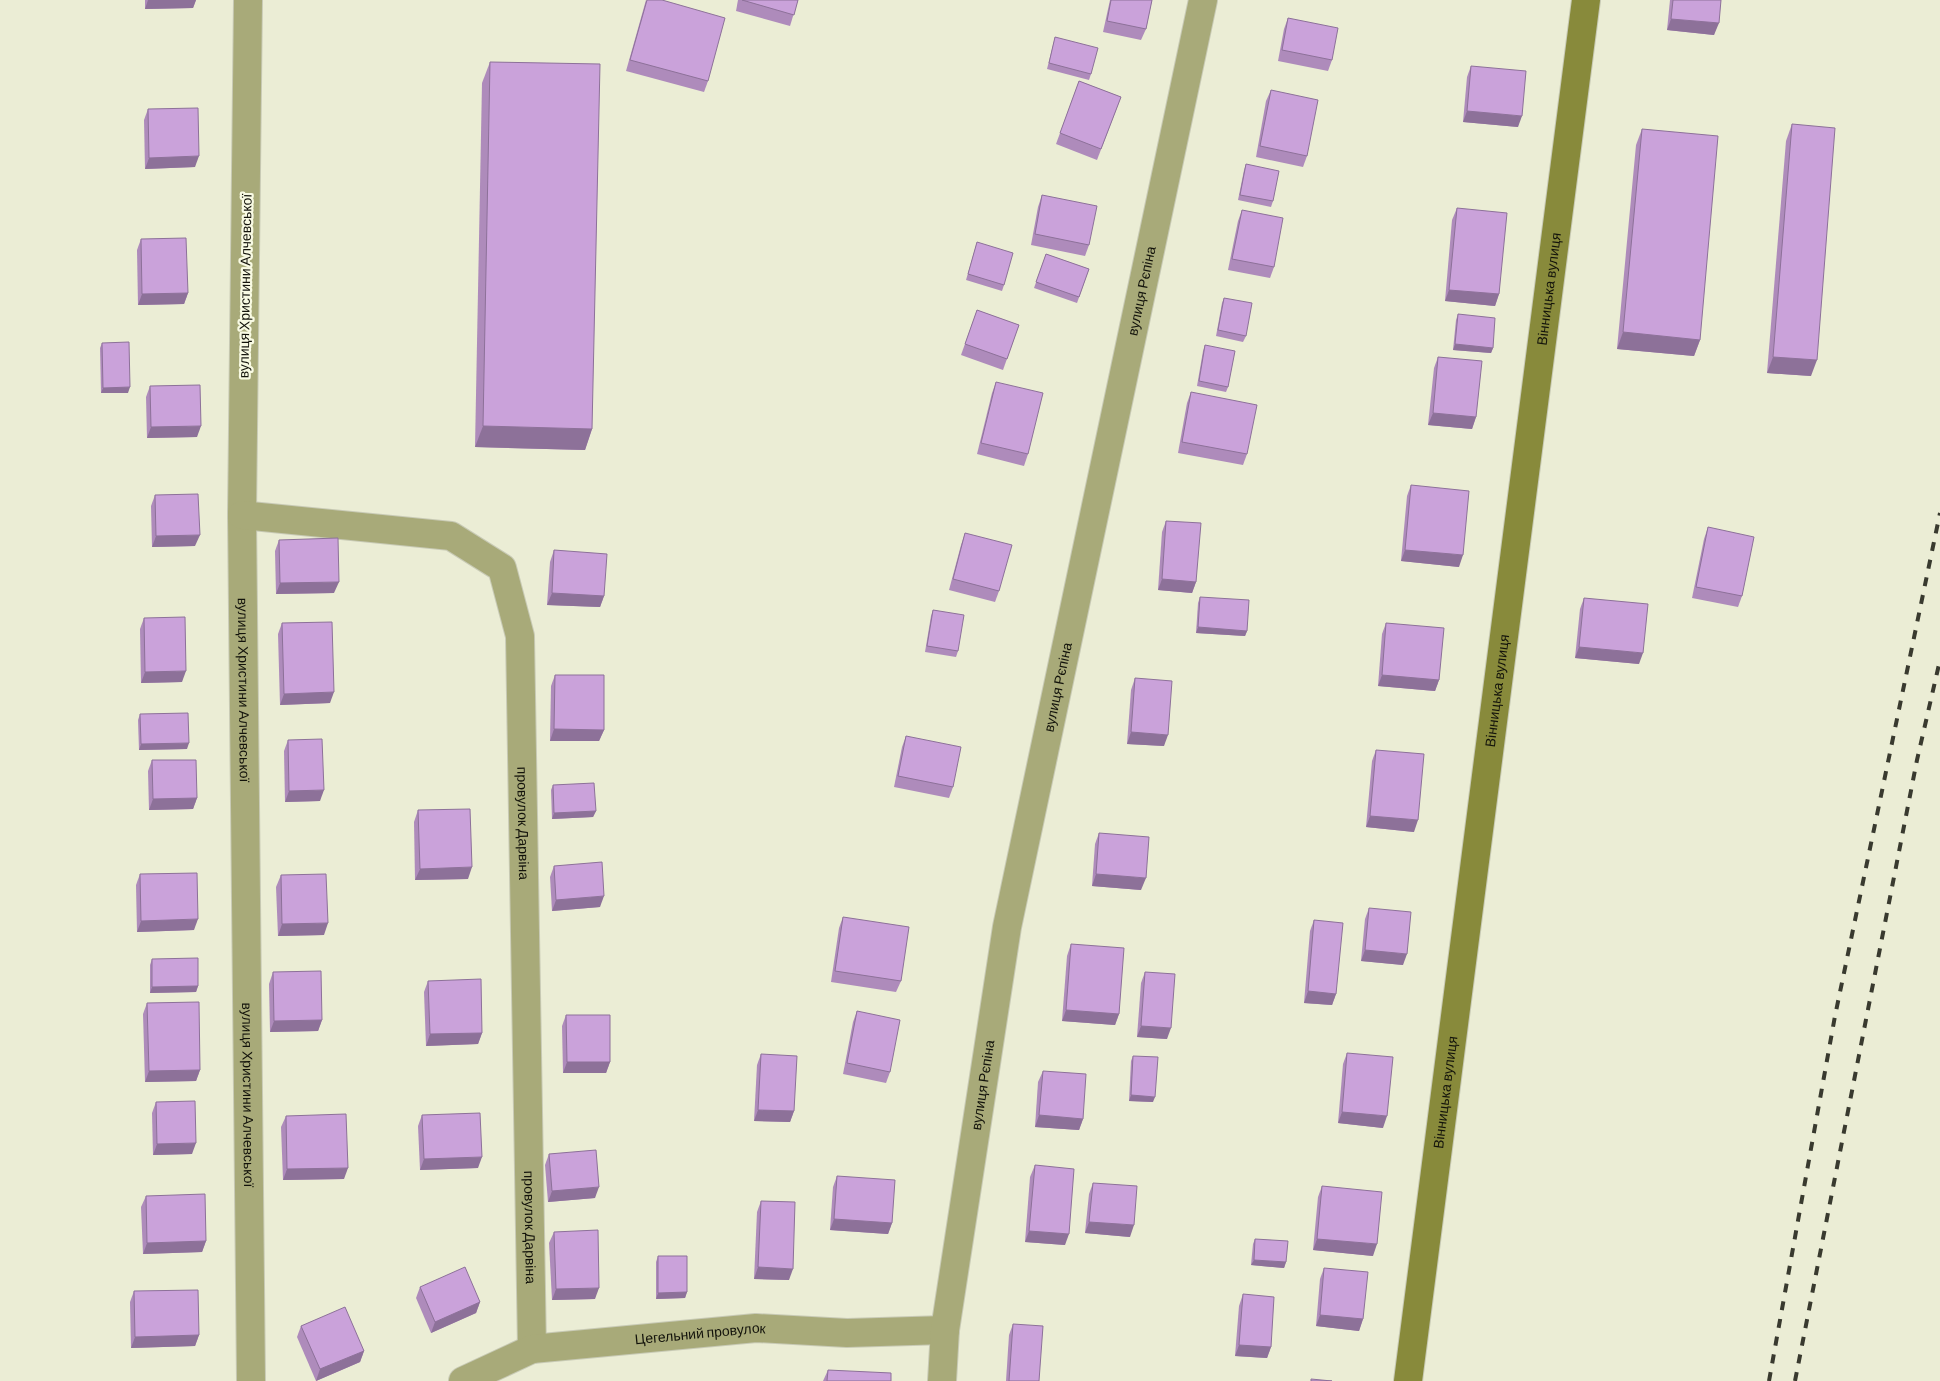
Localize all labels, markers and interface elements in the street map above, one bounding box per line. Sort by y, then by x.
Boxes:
street label: вулиця Христини Алчевської [234,193,255,378]
street label: Вінницька вулиця [1533,232,1564,346]
street label: вулиця Рєпіна [1123,244,1159,337]
street label: вулиця Христини Алчевської [235,597,254,783]
street label: Вінницька вулиця [1481,633,1512,748]
street label: вулиця Рєпіна [1039,641,1075,733]
street label: провулок Дарвіна [514,767,533,880]
street label: вулиця Христини Алчевської [239,1002,258,1187]
street label: Вінницька вулиця [1429,1035,1460,1150]
street label: вулиця Рєпіна [967,1038,998,1131]
street label: провулок Дарвіна [521,1171,540,1284]
street label: Цегельний провулок [634,1319,767,1347]

